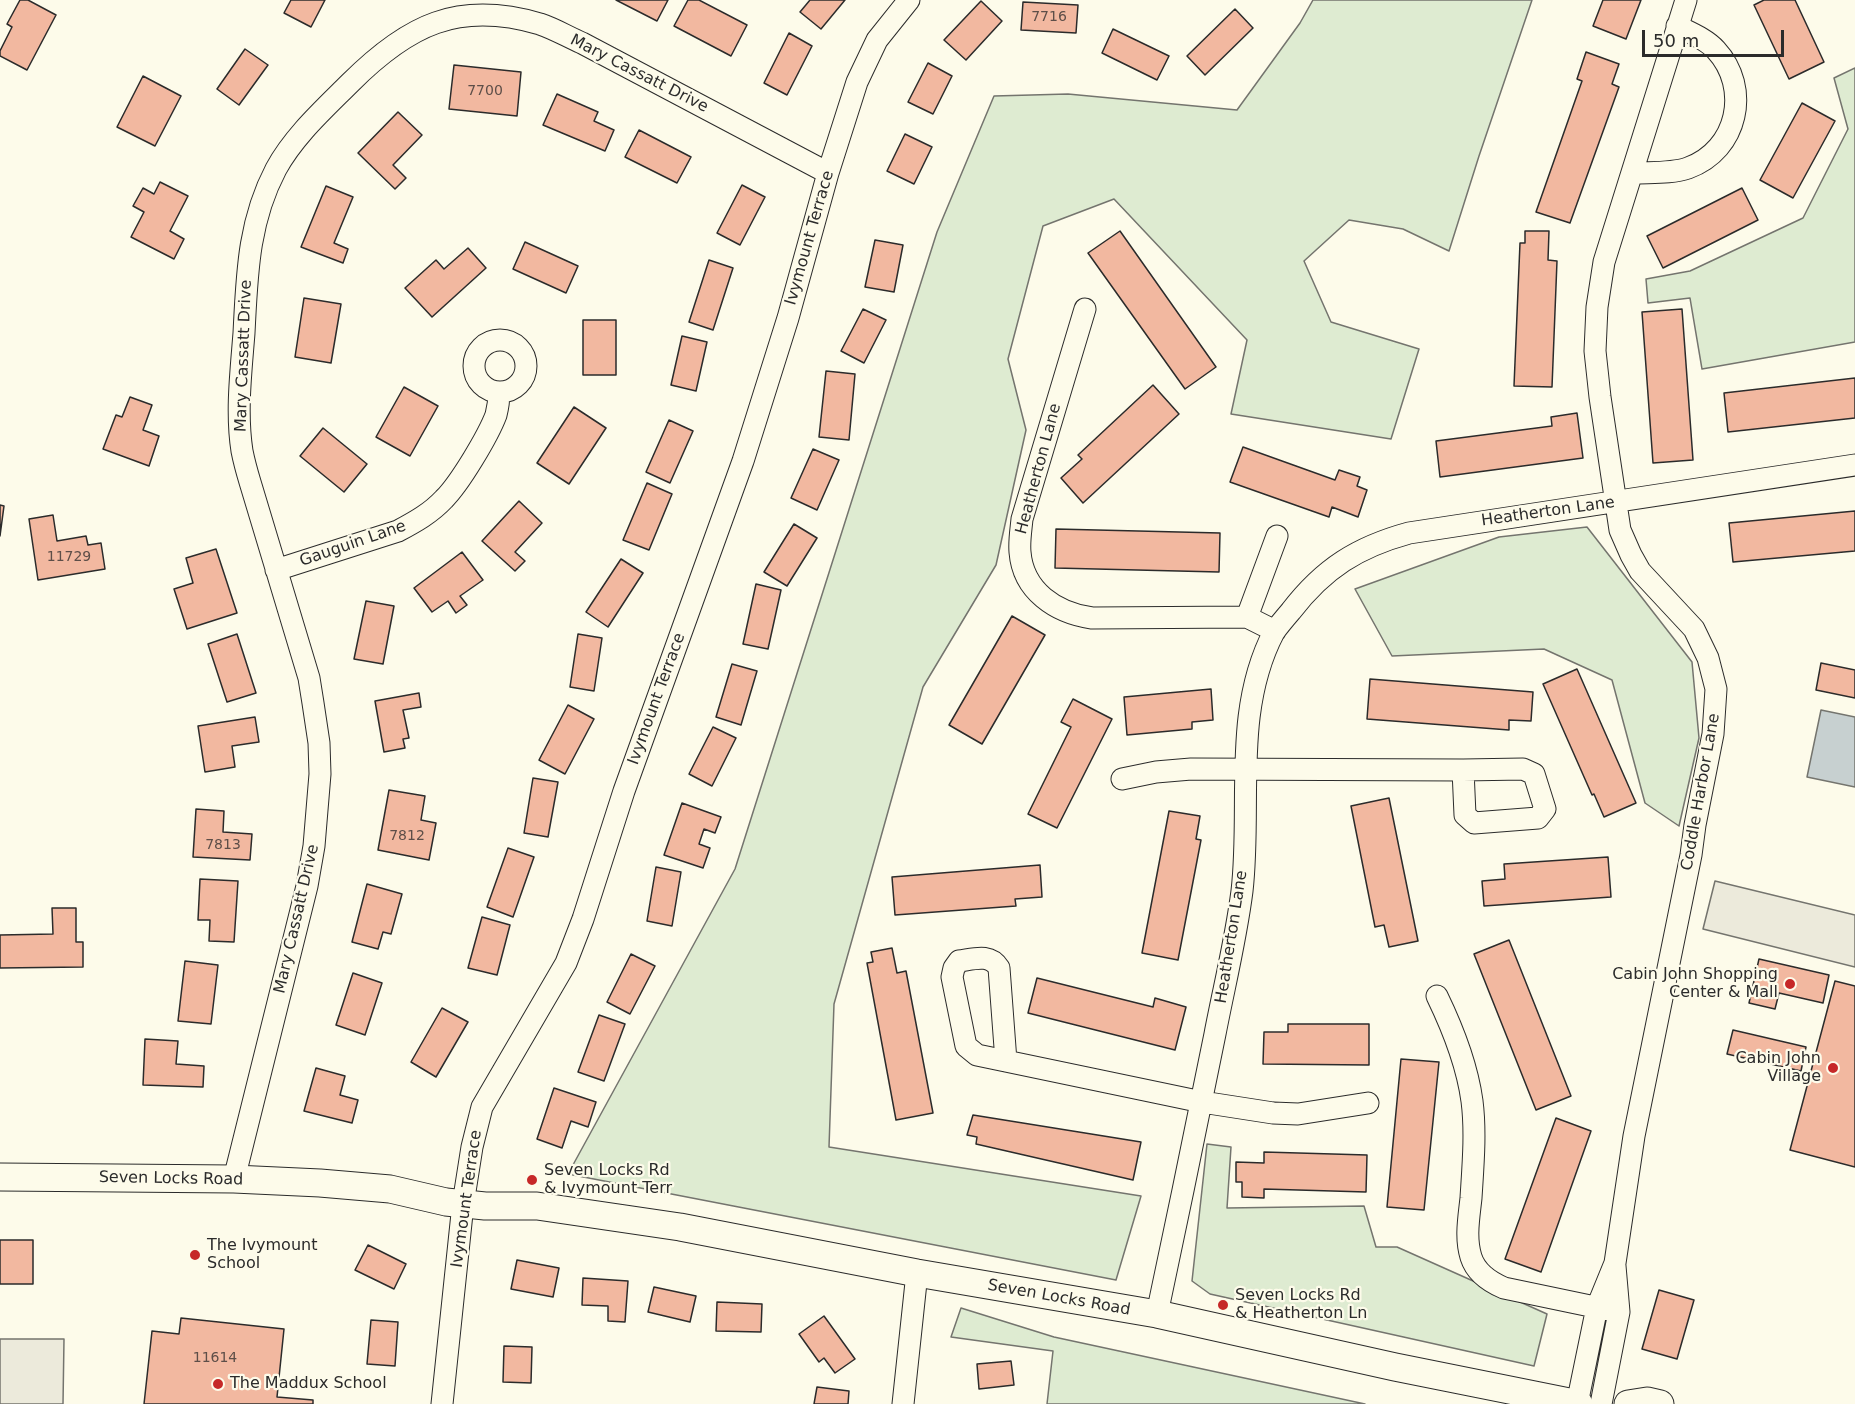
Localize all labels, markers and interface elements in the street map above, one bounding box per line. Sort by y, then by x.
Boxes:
house number: 7716 [1031,9,1067,25]
scale bar [1645,18,1788,56]
text: 50 m [1653,30,1699,51]
street label: Mary Cassatt Drive [567,31,711,117]
house number: 7700 [467,83,503,99]
street label: Ivymount Terrace [782,169,838,307]
street label: Mary Cassatt Drive [232,279,256,433]
street label: Heatherton Lane [1012,402,1066,536]
street label: Heatherton Lane [1480,493,1616,531]
street label: Gauguin Lane [297,517,409,571]
house number: 11729 [47,549,91,565]
street label: Ivymount Terrace [624,630,690,768]
street label: Coddle Harbor Lane [1678,712,1724,872]
house number: 7812 [389,828,425,844]
house number: 7813 [205,837,241,853]
street label: Mary Cassatt Drive [270,843,324,995]
street label: Heatherton Lane [1212,869,1252,1005]
place label: Cabin John Shopping Center & Mall [1612,965,1778,1003]
marker: Cabin John Shopping Center & Mall [1783,977,1797,991]
place label: Cabin John Village [1735,1049,1821,1087]
marker: Cabin John Village [1826,1061,1840,1075]
street label: Ivymount Terrace [448,1129,486,1269]
place label: Seven Locks Rd & Ivymount Terr [544,1161,672,1199]
street label: Seven Locks Road [99,1168,243,1190]
marker: Seven Locks Rd & Ivymount Terr [525,1173,539,1187]
place label: The Ivymount School [207,1236,317,1274]
marker: The Ivymount School [188,1248,202,1262]
street label: Seven Locks Road [986,1276,1132,1320]
place label: Seven Locks Rd & Heatherton Ln [1235,1286,1367,1324]
marker: Seven Locks Rd & Heatherton Ln [1216,1298,1230,1312]
house number: 11614 [193,1350,237,1366]
place label: The Maddux School [230,1374,387,1394]
marker: The Maddux School [211,1377,225,1391]

